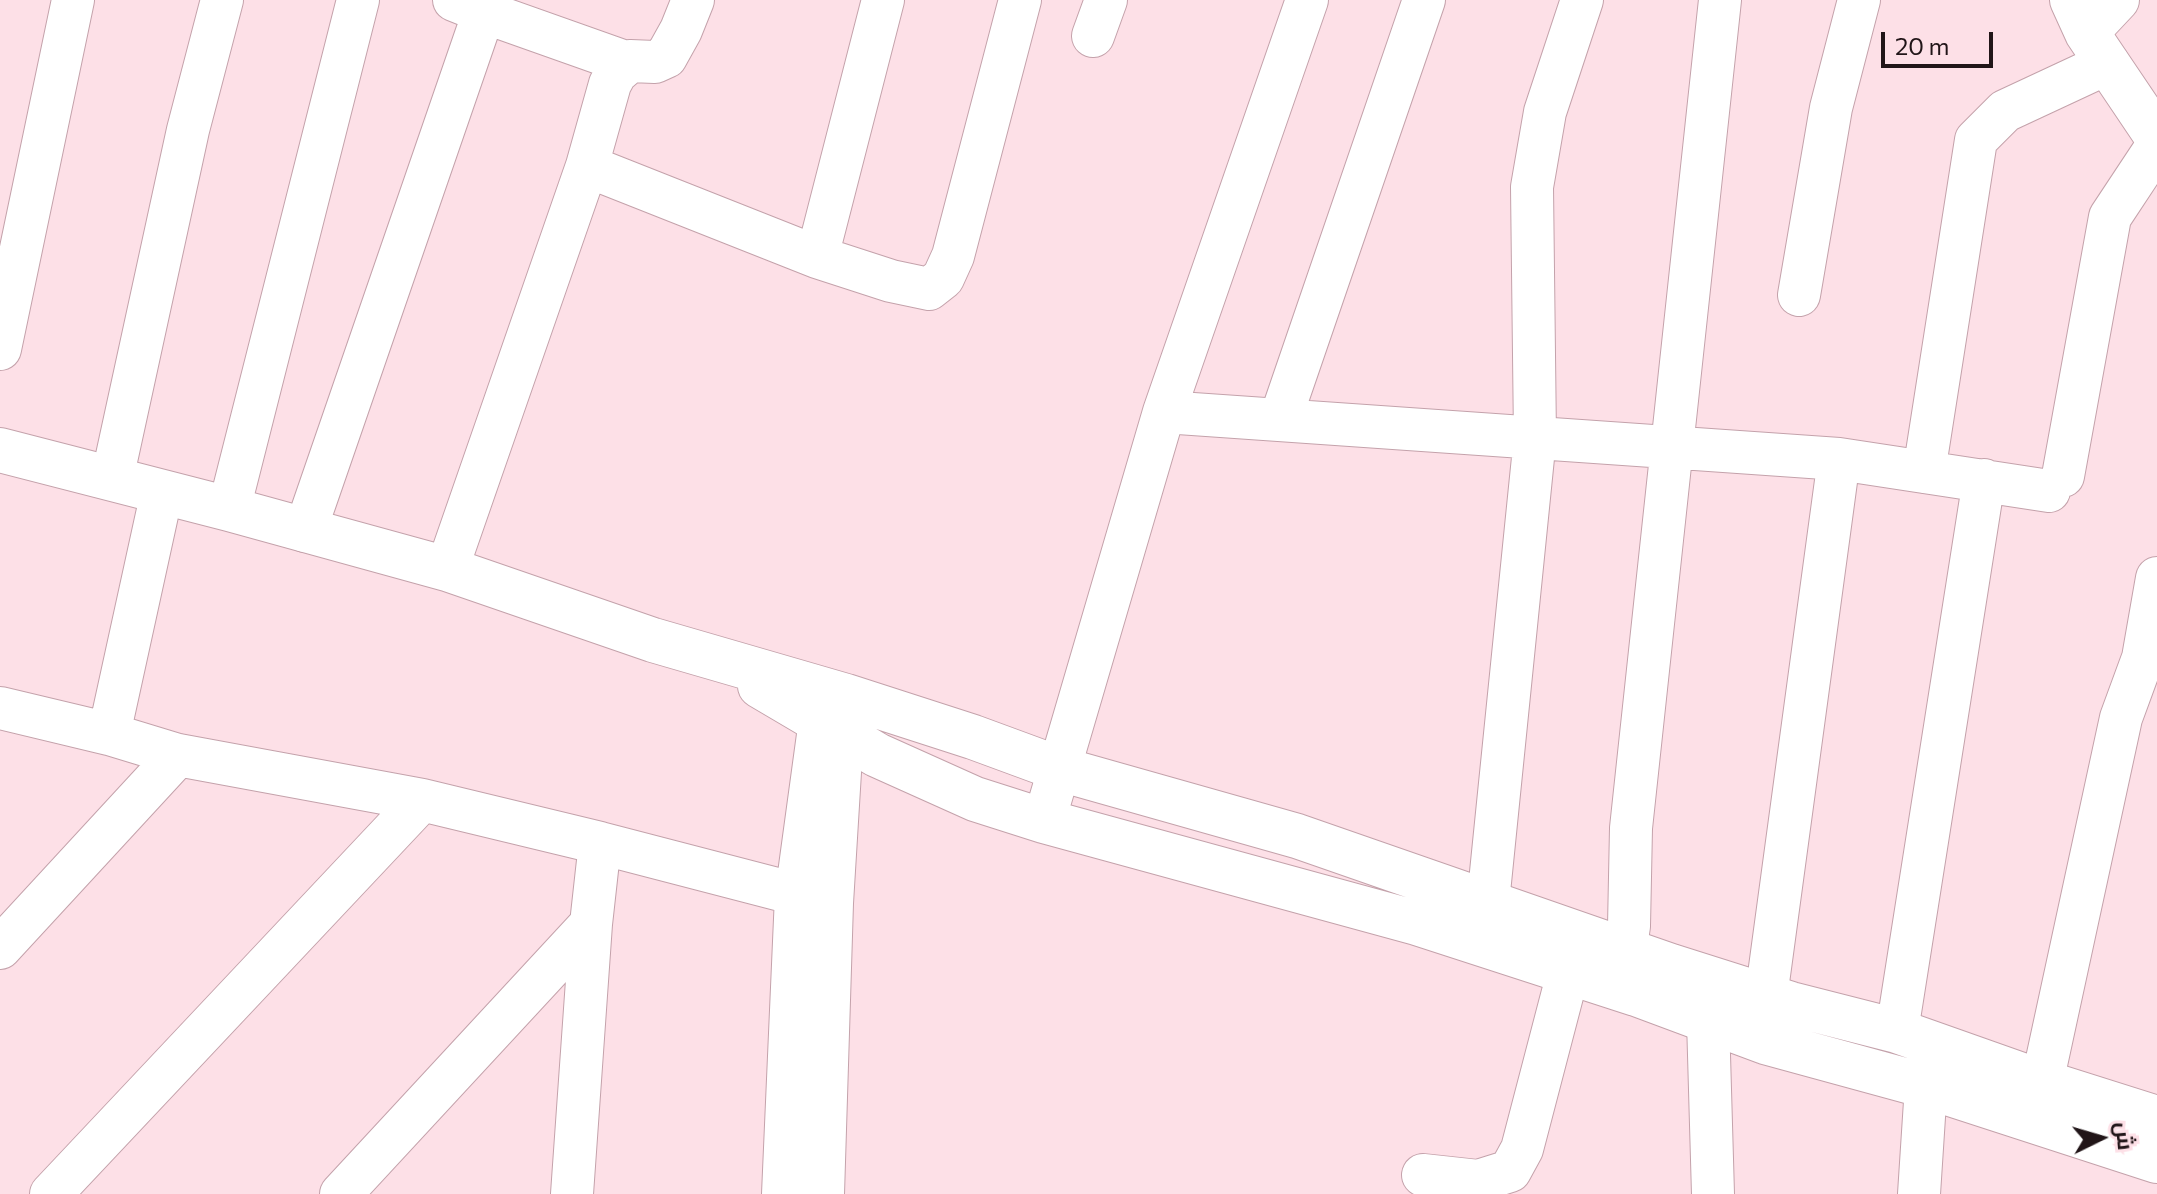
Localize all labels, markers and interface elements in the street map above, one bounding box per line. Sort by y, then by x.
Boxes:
scale bar [1885,16,1997,66]
text: 20 m [1895,31,1949,60]
north arrow [2061,1098,2141,1178]
text: ش [2111,1121,2140,1151]

